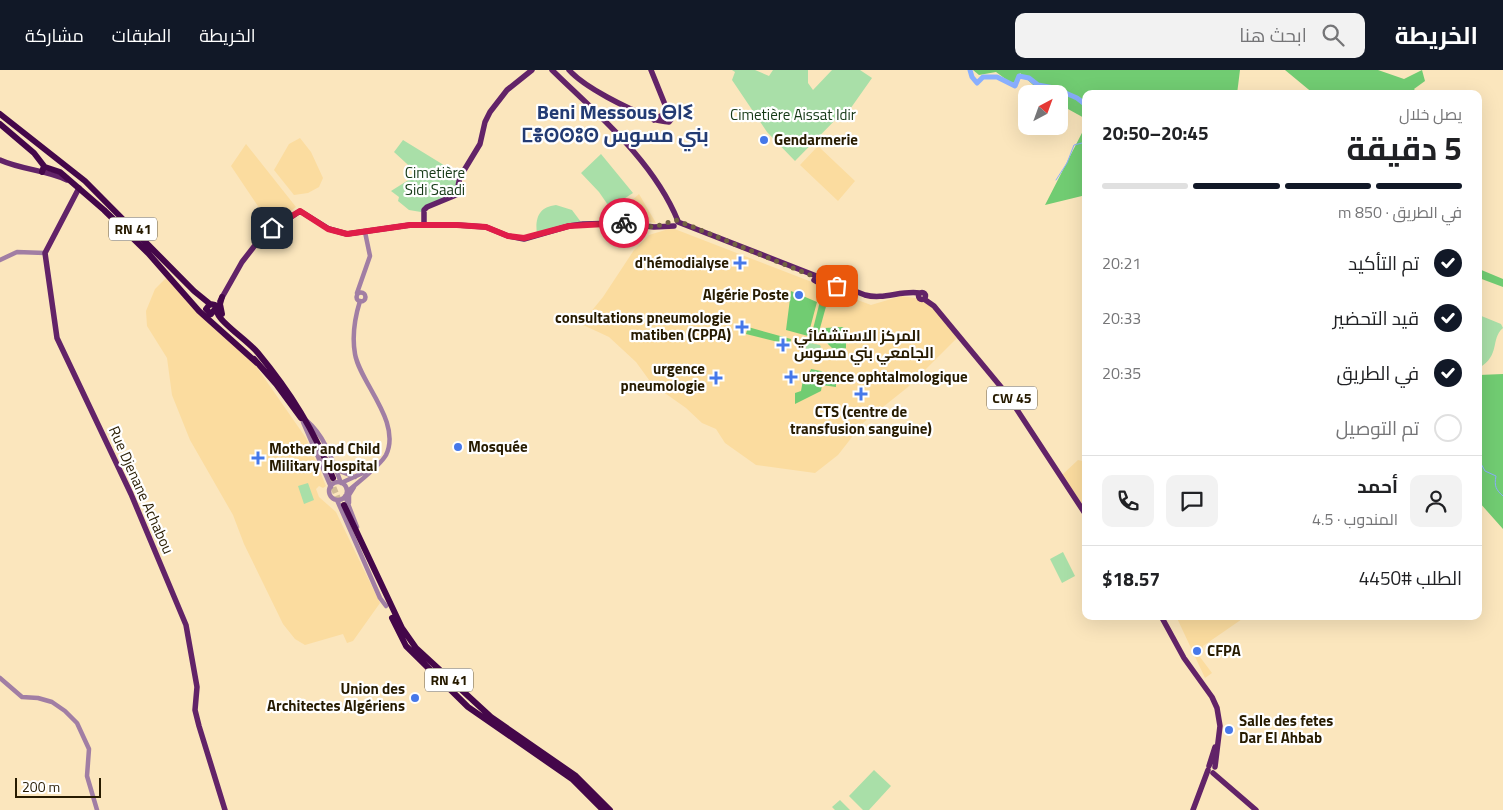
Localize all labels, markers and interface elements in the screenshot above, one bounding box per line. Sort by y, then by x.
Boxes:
search box [1015,13,1365,58]
text: الخريطة [1395,17,1478,53]
text: ابحث هنا [1239,20,1307,49]
icon: search [1319,21,1347,49]
text: مشاركة [25,22,84,49]
text: الطبقات [112,22,171,49]
text: الخريطة [199,22,256,49]
north arrow [1018,85,1068,135]
map controls [1018,85,1068,135]
district label: Beni Messous ⴱⵏⵉ ⵎⴻⵙⵙⵓⵙ بني مسوس [521,96,709,152]
text: يصل خلال [1399,102,1462,126]
park label: Cimetière Aissat Idir [730,103,856,126]
text: 20:45–20:50 [1102,118,1209,147]
text: 5 دقيقة [1347,124,1462,172]
place label: Gendarmerie [774,128,858,151]
marker: Gendarmerie [758,134,770,146]
park label: Cimetière Sidi Saadi [405,161,465,201]
courier [599,198,649,248]
text: في الطريق · 850 m [1338,200,1462,224]
pin [251,207,293,249]
icon: bike [610,209,638,237]
icon: home [258,214,286,242]
road number: RN 41 [109,218,157,240]
text: تم التأكيد [1348,248,1419,277]
icon: check [1434,249,1462,277]
place label: d'hémodialyse [635,251,729,274]
text: 20:21 [1102,251,1141,275]
marker: d'hémodialyse [733,256,747,270]
pin [816,265,858,307]
icon: bag [823,272,851,300]
place label: Algérie Poste [703,283,789,306]
marker: Algérie Poste [793,289,805,301]
text: قيد التحضير [1333,303,1419,332]
icon: check [1434,304,1462,332]
place label: consultations pneumologie matiben (CPPA) [555,306,731,346]
text: 20:33 [1102,306,1141,330]
marker: consultations pneumologie matiben (CPPA) [735,320,749,334]
place label: المركز الاستشفائي الجامعي بني مسوس [794,324,934,365]
marker: المركز الاستشفائي الجامعي بني مسوس [776,338,790,352]
place label: urgence pneumologie [620,357,705,397]
text: في الطريق [1336,358,1419,387]
icon: check [1434,359,1462,387]
text: 20:35 [1102,361,1141,385]
place label: urgence ophtalmologique [802,365,968,388]
marker: urgence ophtalmologique [784,370,798,384]
marker: urgence pneumologie [709,371,723,385]
road number: CW 45 [987,386,1037,409]
marker: CTS (centre de transfusion sanguine) [854,387,868,401]
place label: CTS (centre de transfusion sanguine) [790,400,932,440]
text: تم التوصيل [1336,413,1419,442]
street label: Rue Djenane Achabou [103,422,180,557]
place label: Mosquée [468,435,528,458]
place label: Mother and Child Military Hospital [269,437,380,477]
marker: Mosquée [452,441,464,453]
marker: Mother and Child Military Hospital [251,451,265,465]
text: أحمد [1357,471,1398,500]
button: phone [1102,475,1154,527]
button: chat [1166,475,1218,527]
button: person [1410,475,1462,527]
text: المندوب · 4.5 [1312,507,1398,531]
text: الطلب #4450 [1359,563,1462,592]
text: $18.57 [1102,564,1160,593]
place label: CFPA [1207,639,1241,662]
marker: CFPA [1191,645,1203,657]
road number: RN 41 [425,668,473,692]
place label: Union des Architectes Algériens [267,677,405,717]
marker: Union des Architectes Algériens [409,692,421,704]
place label: Salle des fetes Dar El Ahbab [1239,709,1333,749]
marker: Salle des fetes Dar El Ahbab [1223,724,1235,736]
scale bar [15,775,101,798]
text: 200 m [22,776,60,797]

